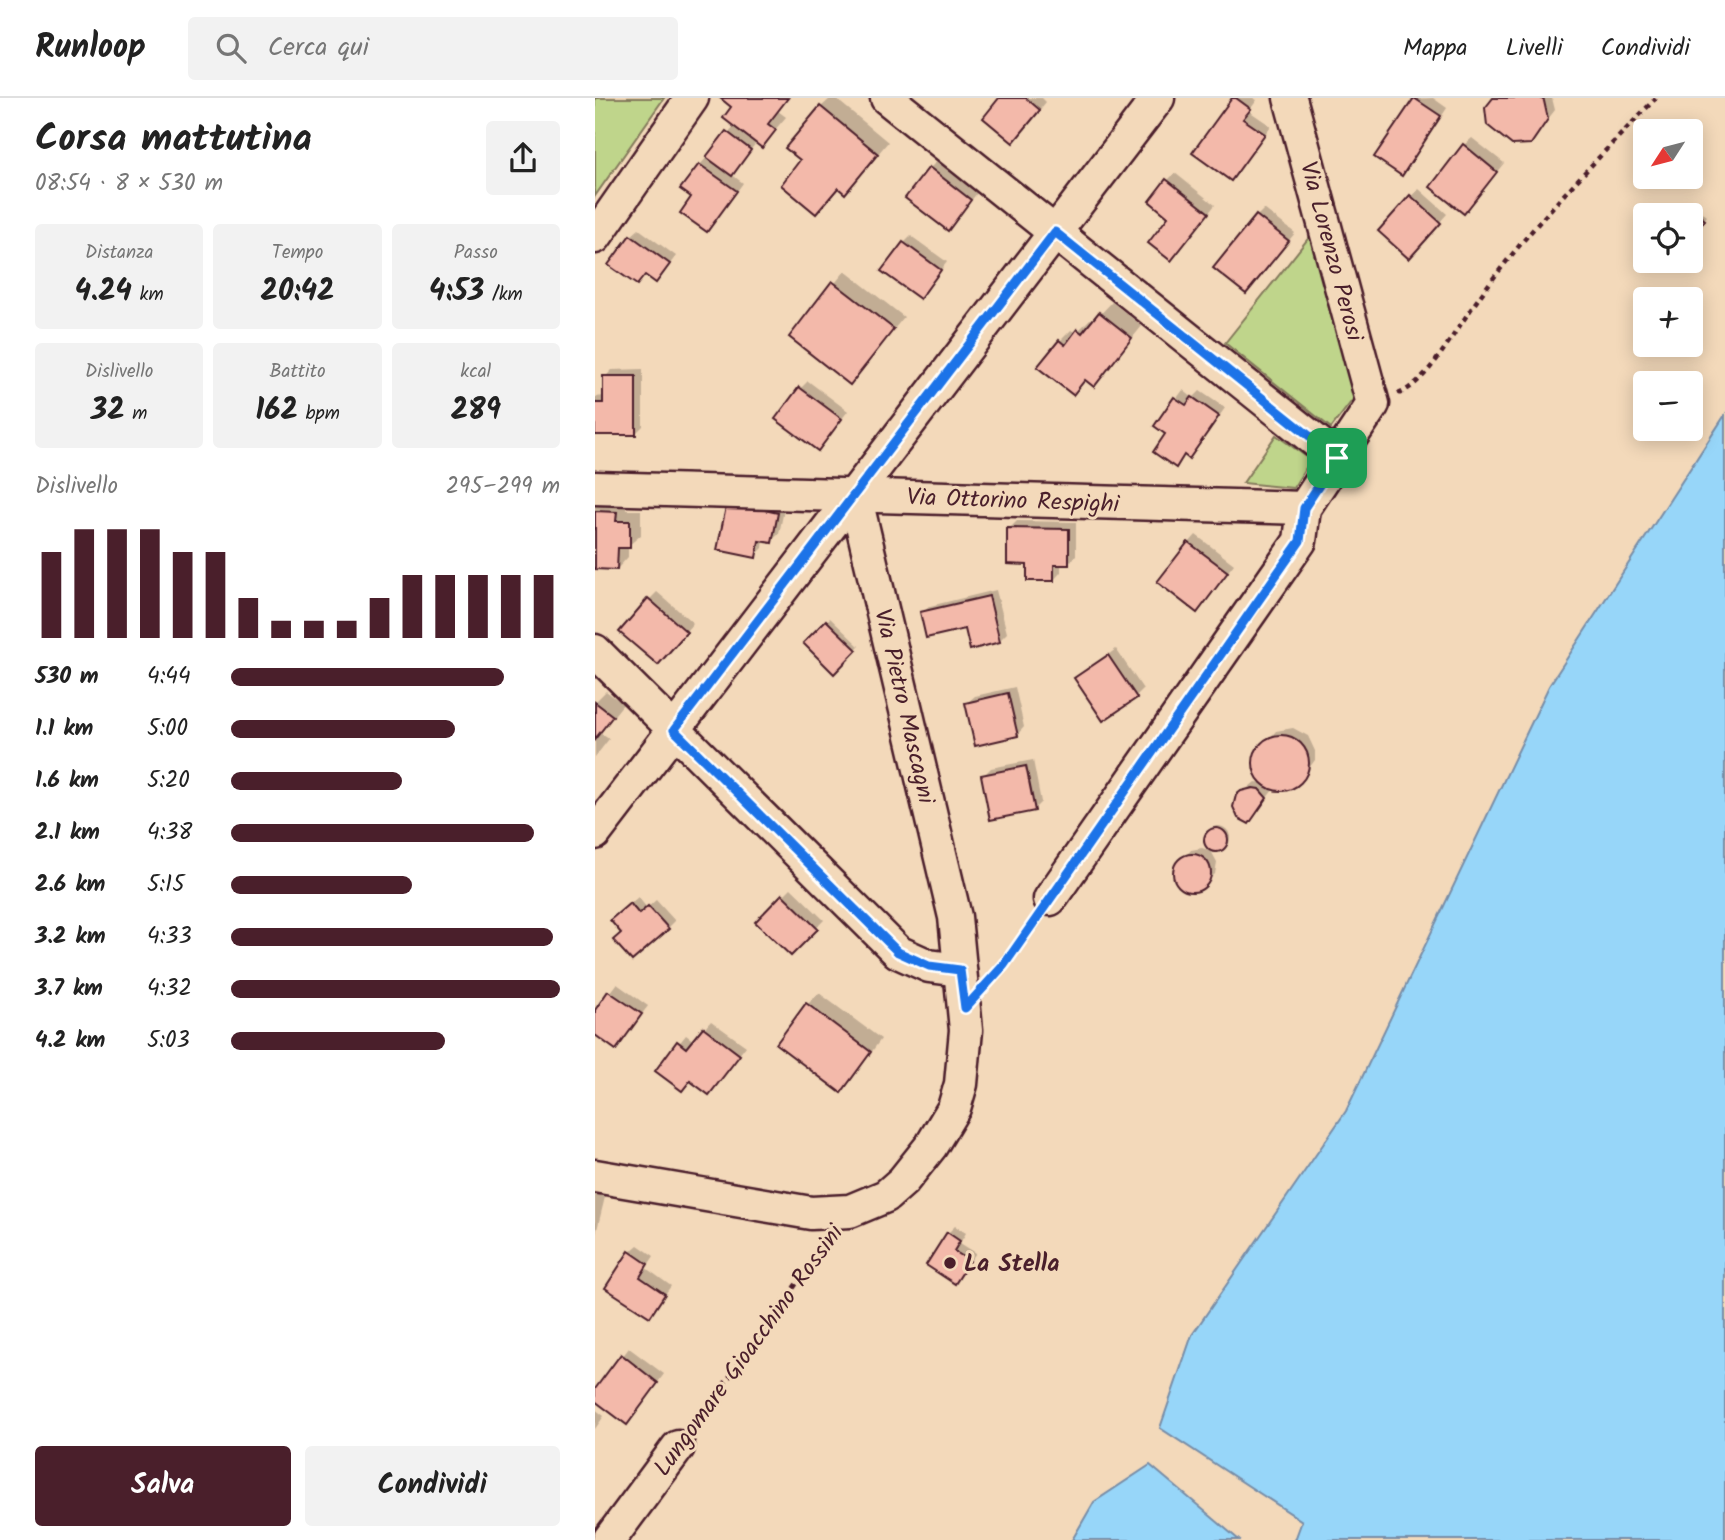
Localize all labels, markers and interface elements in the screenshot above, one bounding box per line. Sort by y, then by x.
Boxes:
search box [188,17,678,80]
text: Runloop [35,22,146,75]
text: Cerca qui [268,27,369,69]
icon: search [212,29,250,67]
text: Mappa [1403,29,1468,68]
text: Livelli [1506,29,1563,68]
text: Condividi [1601,29,1690,68]
text: Corsa mattutina [35,110,312,170]
north arrow [1633,119,1703,189]
map controls [1633,119,1703,441]
button: share [486,121,560,195]
street label: Via Lorenzo Perosi [1288,157,1374,347]
text: 08:54 · 8 × 530 m [35,166,223,202]
button: locate [1633,203,1703,273]
text: Distanza [85,238,153,268]
text: Tempo [272,238,323,268]
text: Passo [454,238,498,268]
text: 4.24 [75,268,132,316]
text: 20:42 [260,268,335,316]
text: 4:53 [429,268,484,316]
text: km [132,280,164,310]
text: /km [484,280,523,310]
button: + [1633,287,1703,357]
text: Dislivello [85,357,153,387]
text: Battito [269,357,326,387]
text: kcal [460,357,491,387]
button: − [1633,371,1703,441]
text: 32 [91,387,125,435]
text: 162 [255,387,298,435]
text: 289 [451,387,501,435]
text: m [125,399,147,429]
text: bpm [298,399,340,429]
pin [1307,428,1367,488]
icon: arrive [1318,439,1356,477]
text: Dislivello [35,469,118,505]
text: 295–299 m [446,469,560,505]
street label: Via Ottorino Respighi [906,478,1121,525]
street label: Via Pietro Mascagni [862,605,945,809]
text: 530 m [35,659,99,695]
text: 4:44 [147,659,191,695]
text: 1.1 km [35,711,93,747]
text: 5:00 [147,711,188,747]
text: 1.6 km [35,763,99,799]
text: 5:20 [147,763,190,799]
text: 2.1 km [35,815,100,851]
text: 4:38 [147,815,192,851]
text: 2.6 km [35,867,105,903]
text: 5:15 [147,867,185,903]
text: 3.2 km [35,919,105,955]
text: 4:33 [147,919,192,955]
text: 3.7 km [35,971,103,1007]
text: 4:32 [147,971,192,1007]
text: 4.2 km [35,1023,105,1059]
text: 5:03 [147,1023,190,1059]
street label: Lungomare Gioacchino Rossini [644,1216,855,1485]
place label: La Stella [964,1245,1059,1284]
marker: La Stella [942,1255,958,1271]
button: Salva [35,1446,291,1526]
button: Condividi [305,1446,560,1526]

